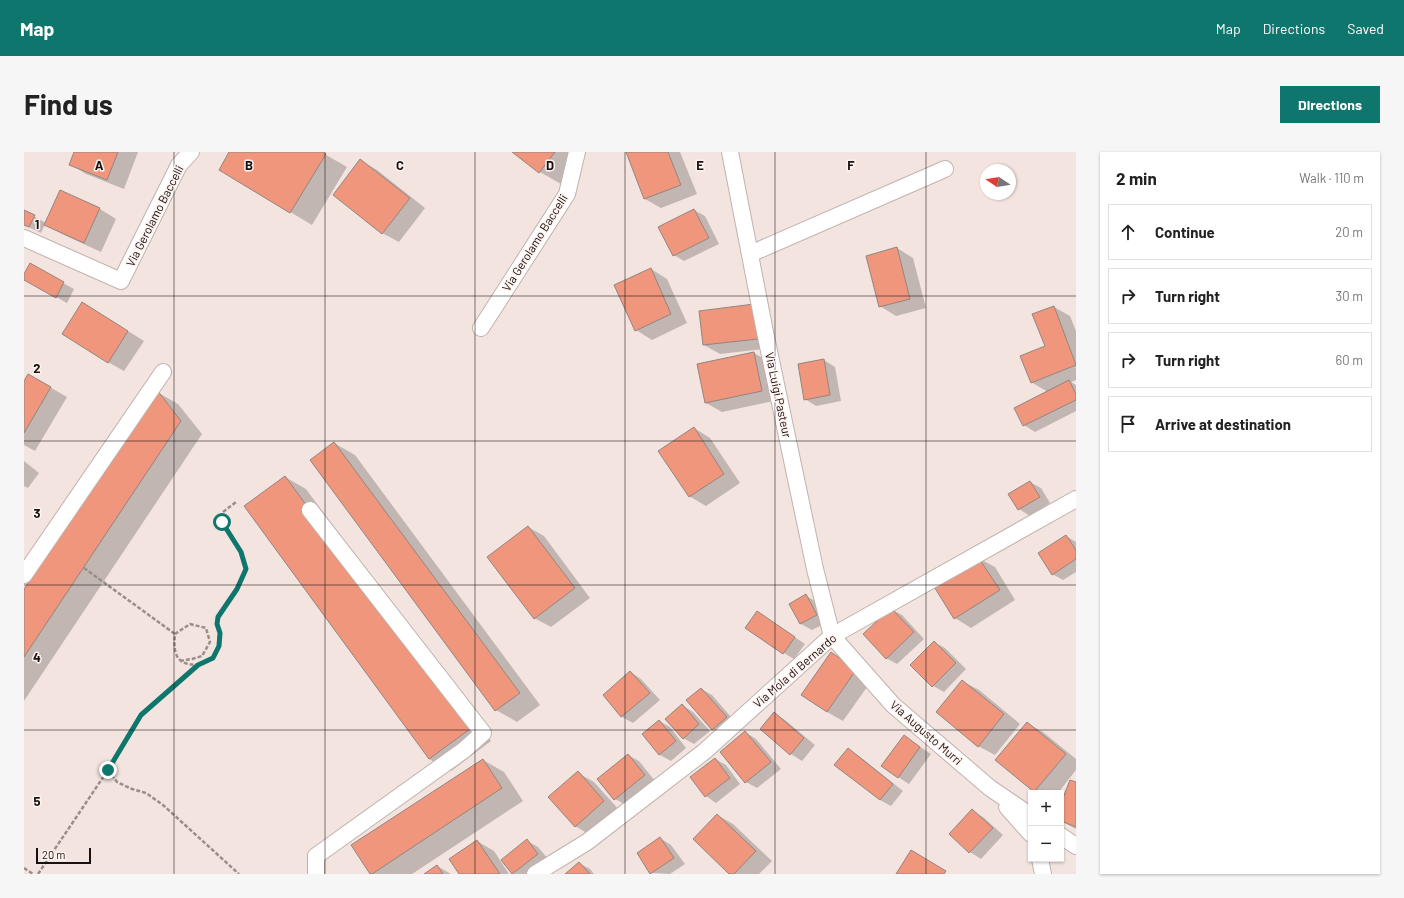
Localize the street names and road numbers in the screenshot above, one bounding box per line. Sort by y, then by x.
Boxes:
street label: Via Gerolamo Baccelli [122,163,186,269]
street label: Via Gerolamo Baccelli [499,191,570,294]
street label: Via Luigi Pasteur [763,351,795,440]
street label: Via Mola di Bernardo [750,630,839,710]
street label: Via Augusto Murri [888,697,966,767]

